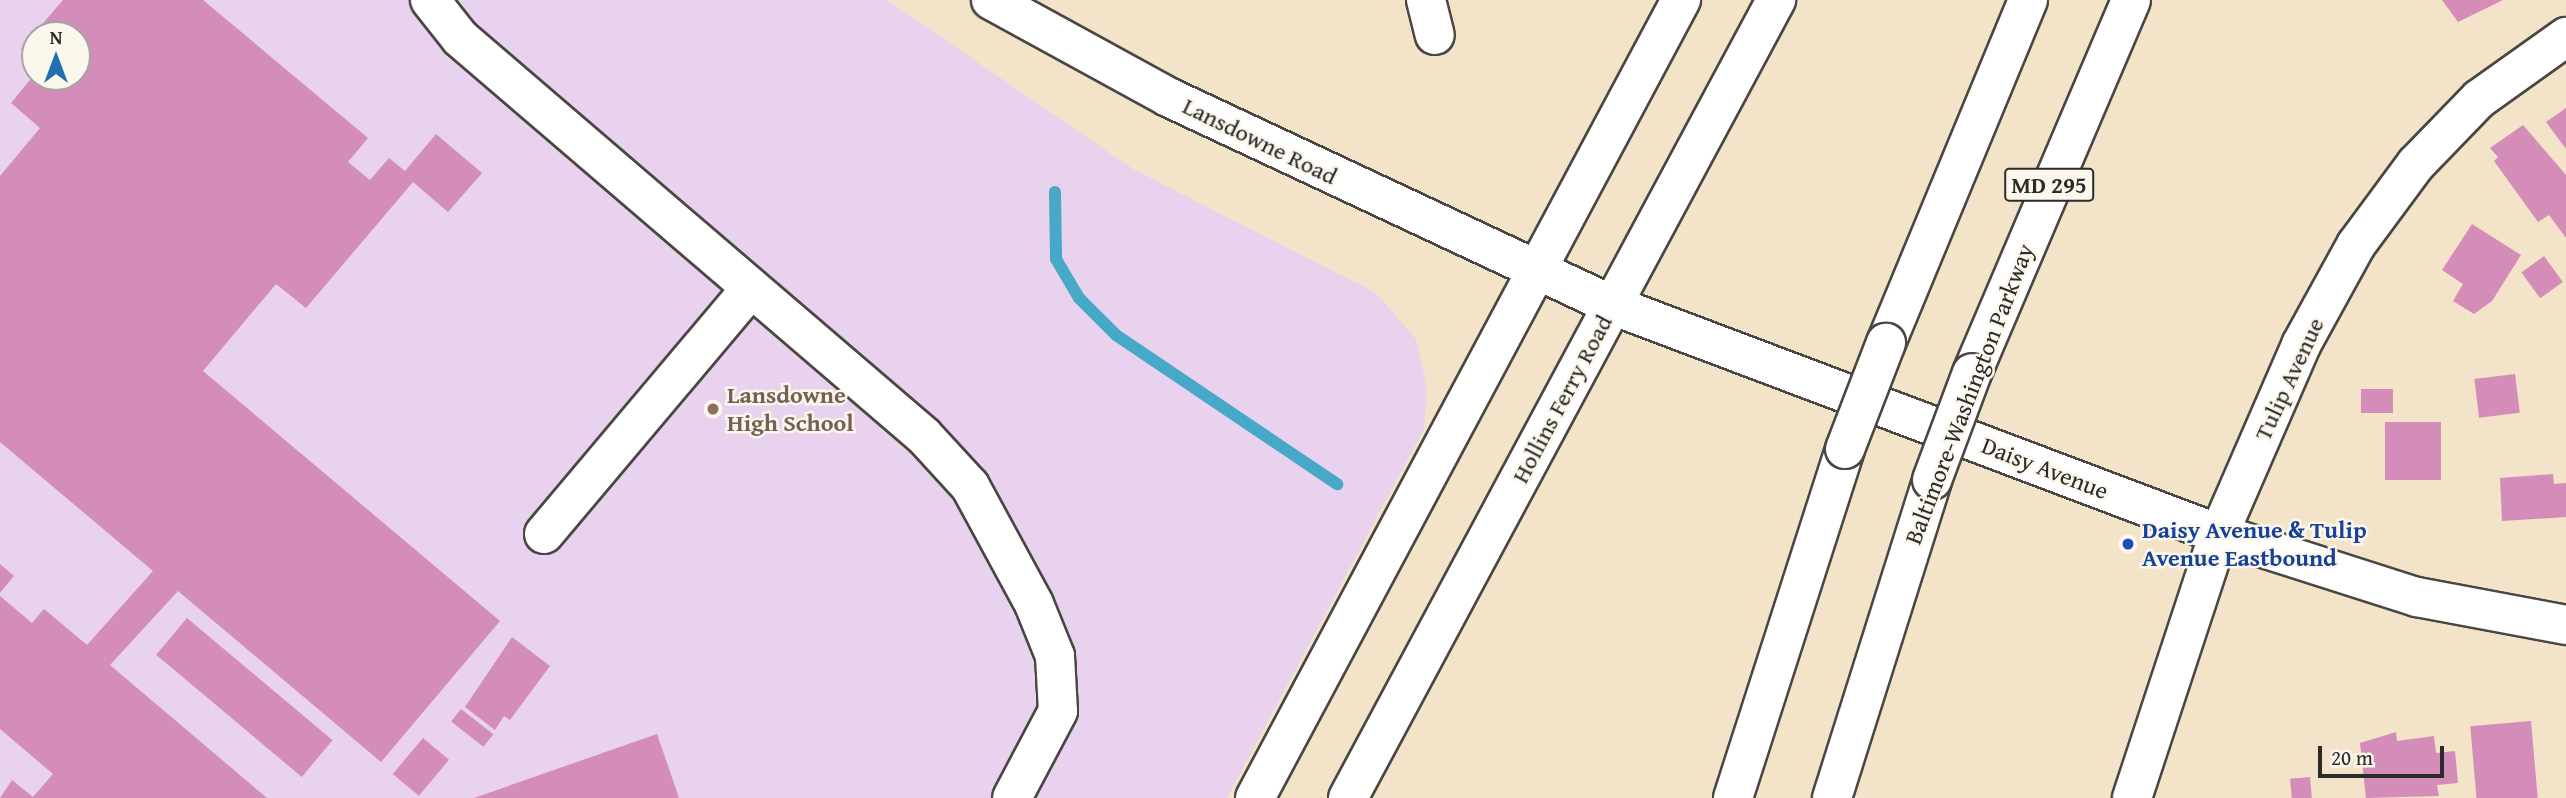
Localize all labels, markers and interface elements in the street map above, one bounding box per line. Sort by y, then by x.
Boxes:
north arrow [21,21,91,91]
text: N [50,23,62,51]
street label: Lansdowne Road [1178,91,1342,191]
road number: MD 295 [2004,166,2094,204]
street label: Baltimore-Washington Parkway [1898,240,2040,548]
street label: Hollins Ferry Road [1506,310,1618,488]
street label: Tulip Avenue [2248,313,2330,445]
place label: Lansdowne High School [727,381,854,437]
marker: Lansdowne High School [705,401,721,417]
street label: Daisy Avenue [1978,431,2112,505]
place label: Daisy Avenue & Tulip Avenue Eastbound [2142,516,2367,572]
marker: Daisy Avenue & Tulip Avenue Eastbound [2120,536,2136,552]
scale bar [2321,732,2447,776]
text: 20 m [2331,742,2373,773]

